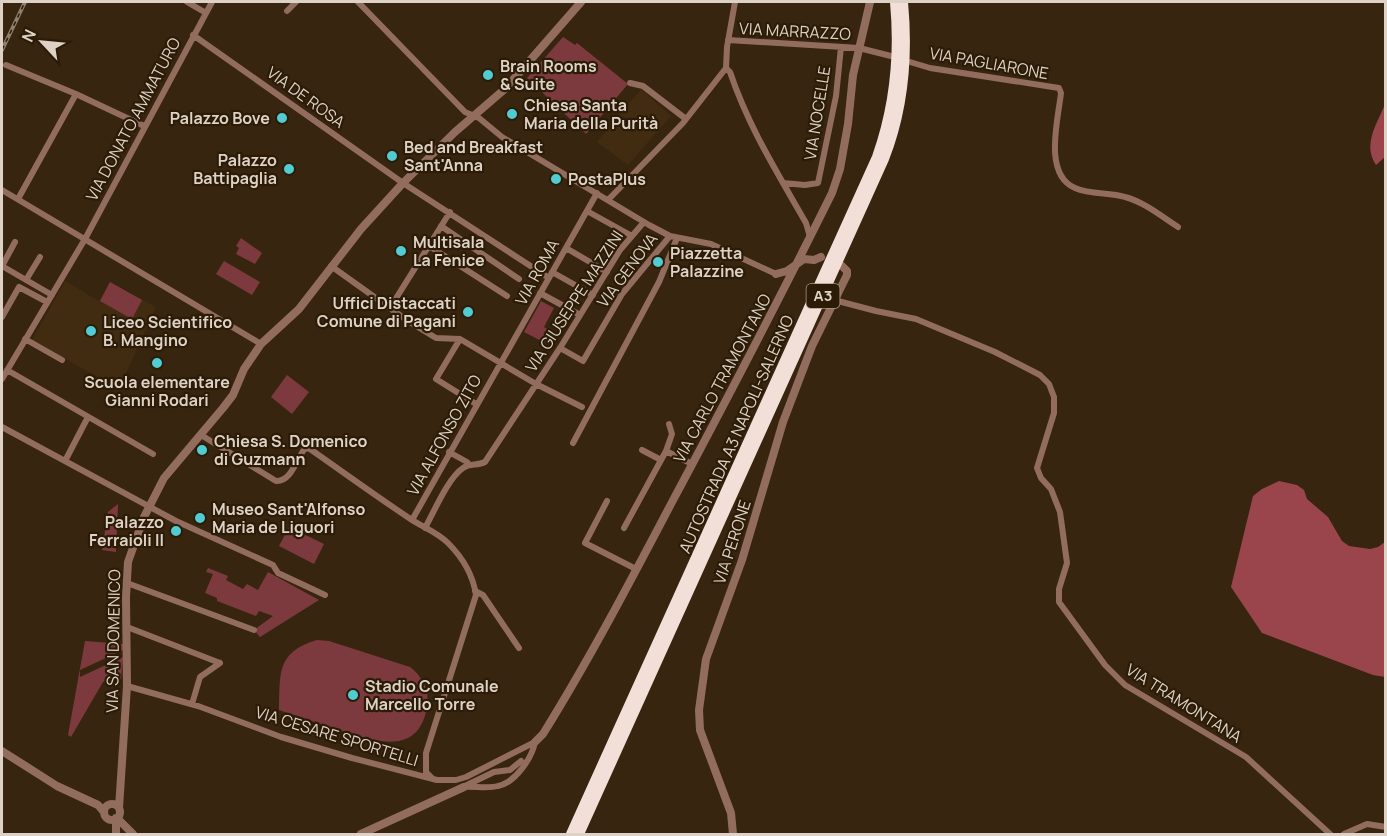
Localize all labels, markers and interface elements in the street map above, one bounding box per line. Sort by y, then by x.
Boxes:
north arrow [12,12,72,72]
street label: VIA MARRAZZO [739,17,852,45]
text: N [16,25,41,45]
street label: VIA DONATO AMMATURO [81,33,186,205]
street label: VIA PAGLIARONE [928,42,1050,84]
place label: Brain Rooms & Suite [500,55,597,95]
street label: VIA DE ROSA [263,61,349,133]
street label: VIA NOCELLE [799,64,835,162]
marker: Brain Rooms & Suite [481,68,495,82]
place label: Chiesa Santa Maria della Purità [524,94,658,134]
place label: Palazzo Bove [170,107,270,129]
marker: Chiesa Santa Maria della Purità [505,107,519,121]
marker: Palazzo Bove [275,111,289,125]
place label: Bed and Breakfast Sant'Anna [404,136,543,176]
place label: Palazzo Battipaglia [193,149,277,189]
marker: Bed and Breakfast Sant'Anna [385,149,399,163]
marker: Palazzo Battipaglia [282,162,296,176]
place label: PostaPlus [568,168,646,190]
marker: PostaPlus [549,172,563,186]
street label: VIA GIUSEPPE MAZZINI [520,226,628,376]
street label: VIA GENOVA [592,228,662,312]
place label: Multisala La Fenice [413,231,485,271]
street label: VIA ROMA [510,235,564,309]
place label: Piazzetta Palazzine [670,242,744,282]
marker: Multisala La Fenice [394,244,408,258]
marker: Piazzetta Palazzine [651,255,665,269]
road number: A3 [806,284,840,308]
street label: VIA CARLO TRAMONTANO [668,289,776,466]
place label: Uffici Distaccati Comune di Pagani [317,292,456,332]
marker: Uffici Distaccati Comune di Pagani [461,305,475,319]
place label: Liceo Scientifico B. Mangino [103,311,232,351]
street label: AUTOSTRADA A3 NAPOLI-SALERNO [673,311,799,557]
marker: Liceo Scientifico B. Mangino [84,324,98,338]
marker: Scuola elementare Gianni Rodari [150,356,164,370]
street label: VIA ALFONSO ZITO [402,370,487,499]
place label: Scuola elementare Gianni Rodari [84,371,230,411]
place label: Chiesa S. Domenico di Guzmann [214,430,367,470]
marker: Chiesa S. Domenico di Guzmann [195,443,209,457]
street label: VIA PERONE [708,497,756,587]
place label: Museo Sant'Alfonso Maria de Liguori [212,498,365,538]
place label: Palazzo Ferraioli II [89,511,164,551]
marker: Museo Sant'Alfonso Maria de Liguori [193,511,207,525]
marker: Palazzo Ferraioli II [169,524,183,538]
street label: VIA SAN DOMENICO [101,569,125,713]
street label: VIA TRAMONTANA [1122,658,1246,748]
place label: Stadio Comunale Marcello Torre [365,675,499,715]
marker: Stadio Comunale Marcello Torre [346,688,360,702]
street label: VIA CESARE SPORTELLI [253,701,421,771]

